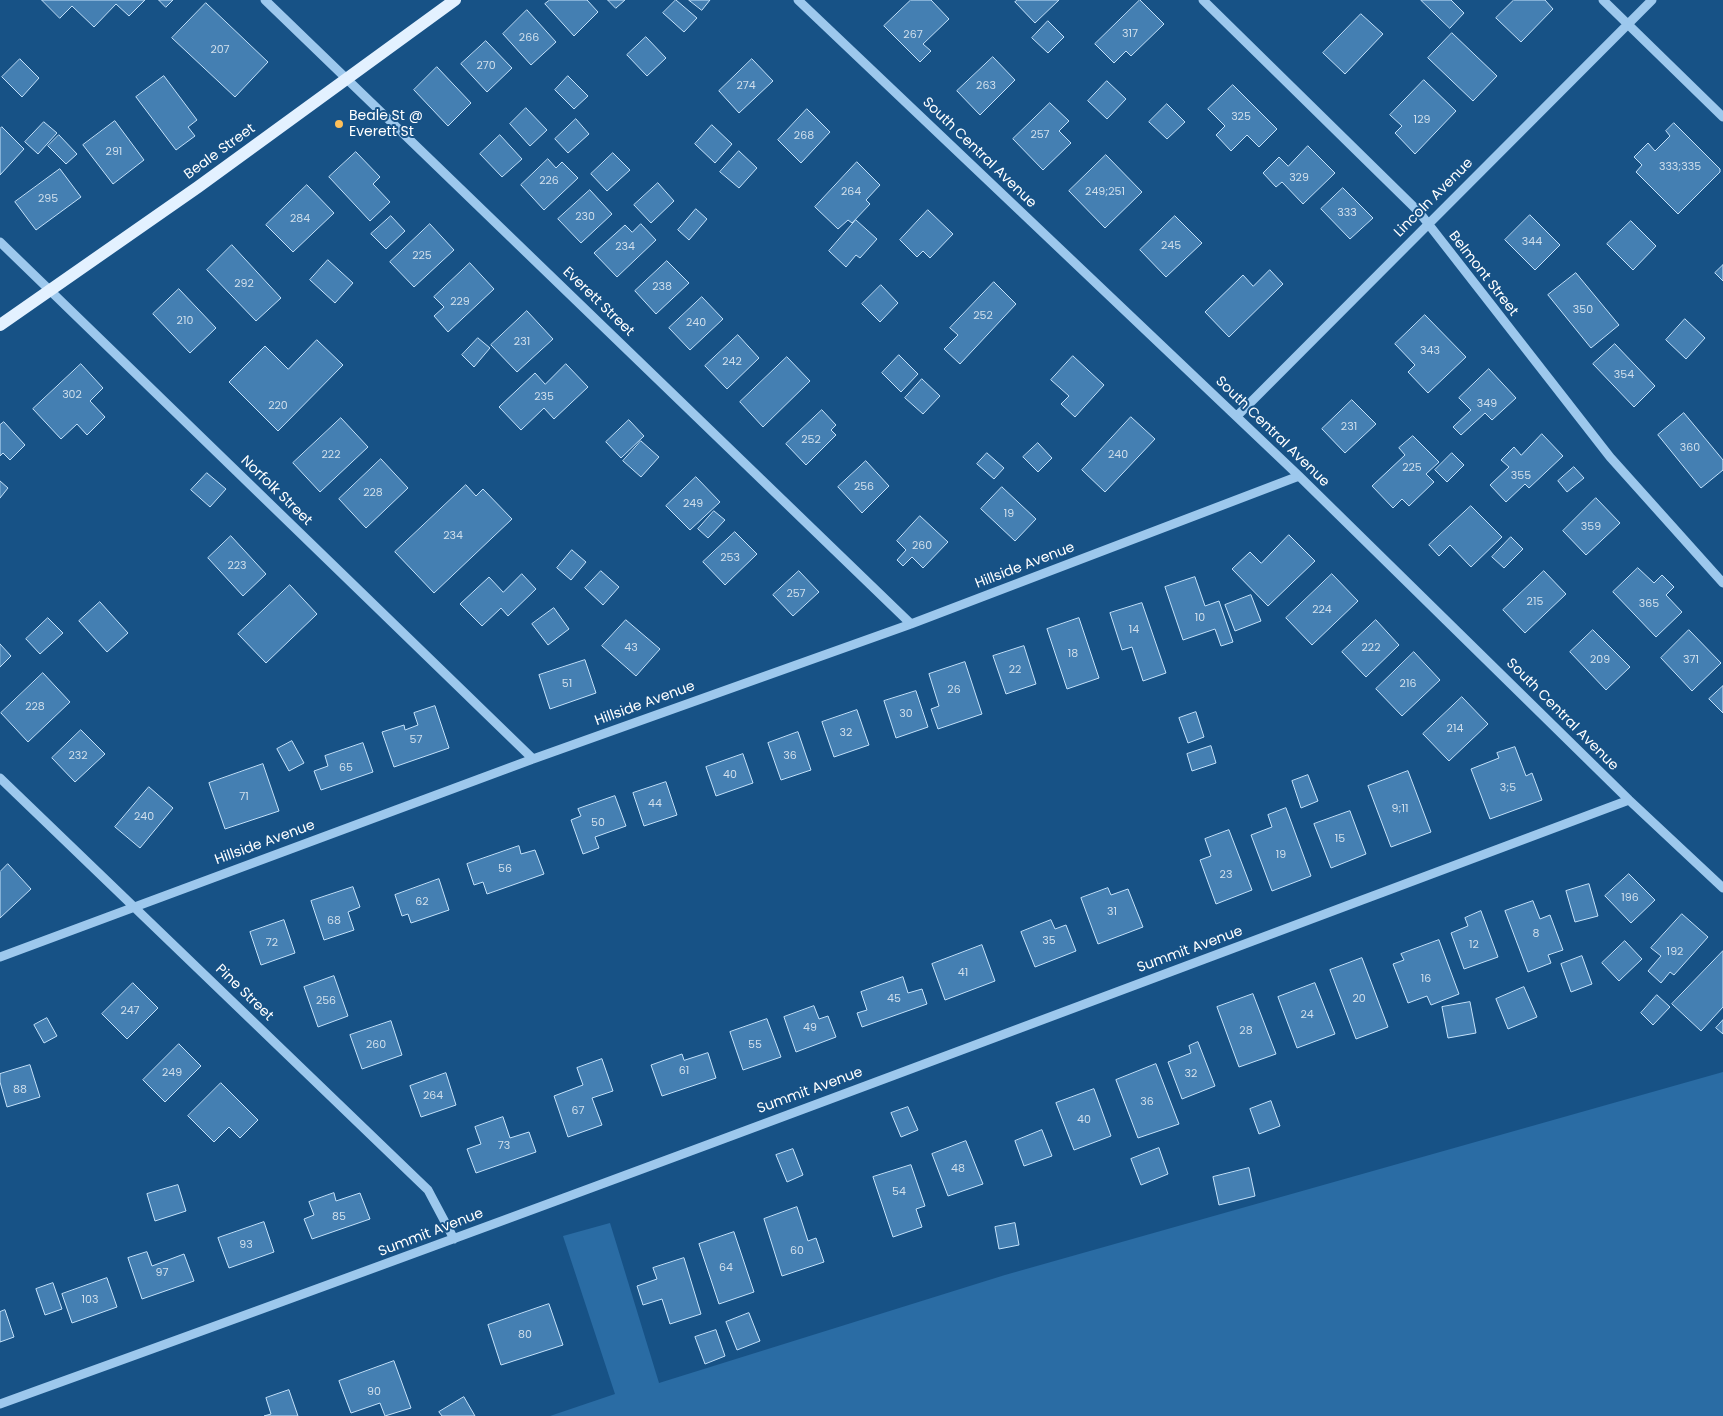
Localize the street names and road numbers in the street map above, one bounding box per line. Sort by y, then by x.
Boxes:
street label: South Central Avenue [919,94,1039,212]
street label: Beale Street [181,121,259,183]
street label: Lincoln Avenue [1391,155,1477,241]
street label: Belmont Street [1445,228,1521,320]
street label: Everett Street [559,264,637,340]
street label: South Central Avenue [1212,373,1332,491]
street label: Norfolk Street [237,453,315,529]
street label: Hillside Avenue [973,539,1077,593]
street label: South Central Avenue [1502,655,1622,775]
street label: Hillside Avenue [593,678,697,730]
street label: Hillside Avenue [213,817,317,869]
street label: Summit Avenue [1135,923,1245,977]
street label: Pine Street [212,961,276,1025]
street label: Summit Avenue [755,1064,865,1118]
street label: Summit Avenue [376,1205,486,1261]

